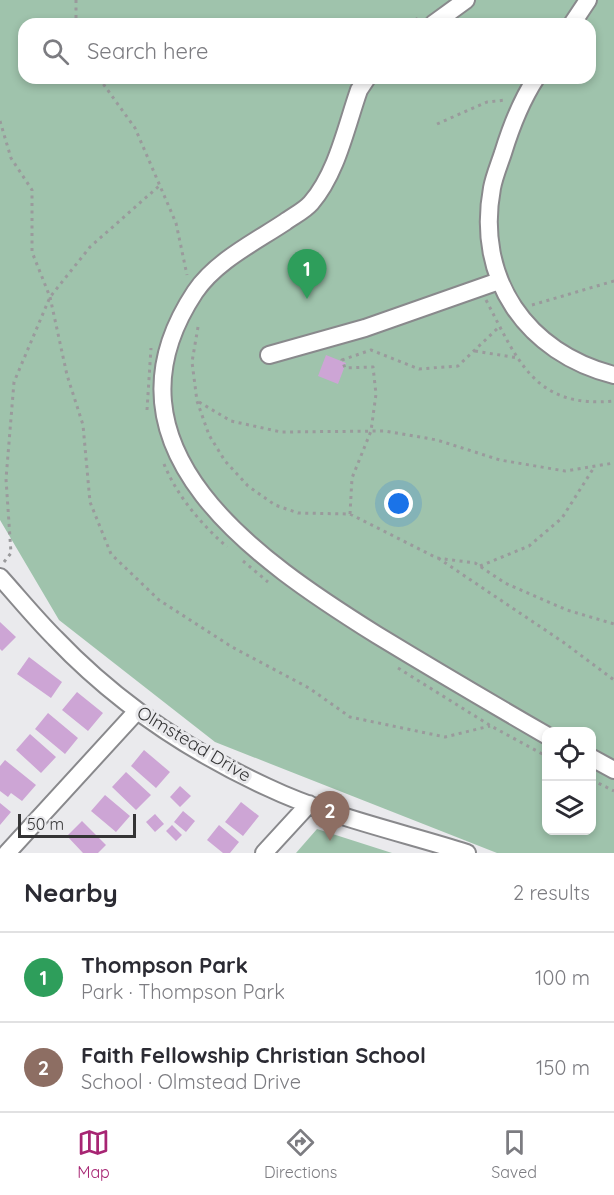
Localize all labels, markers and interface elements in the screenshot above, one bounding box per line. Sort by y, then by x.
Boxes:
search box [18,18,596,84]
icon: search [39,35,72,68]
text: Search here [87,37,208,65]
pin: 1 [288,250,326,299]
your location [384,489,413,518]
street label: Olmstead Drive [133,700,256,787]
map controls [542,727,596,835]
button: locate [542,727,596,781]
button: layers [542,781,596,835]
pin: 2 [310,792,350,841]
scale bar [18,811,136,838]
text: 50 m [27,814,64,834]
text: Nearby [24,876,118,909]
text: 2 results [513,880,590,905]
text: Thompson Park [81,951,248,979]
text: 1 [40,965,47,990]
text: 100 m [535,965,590,990]
text: Park · Thompson Park [81,979,285,1004]
text: Faith Fellowship Christian School [81,1041,426,1069]
text: 2 [38,1055,49,1080]
text: 150 m [536,1055,590,1080]
text: School · Olmstead Drive [81,1069,301,1094]
tab: Map [77,1126,110,1182]
tab: Directions [264,1126,337,1182]
tab: Saved [491,1126,537,1182]

